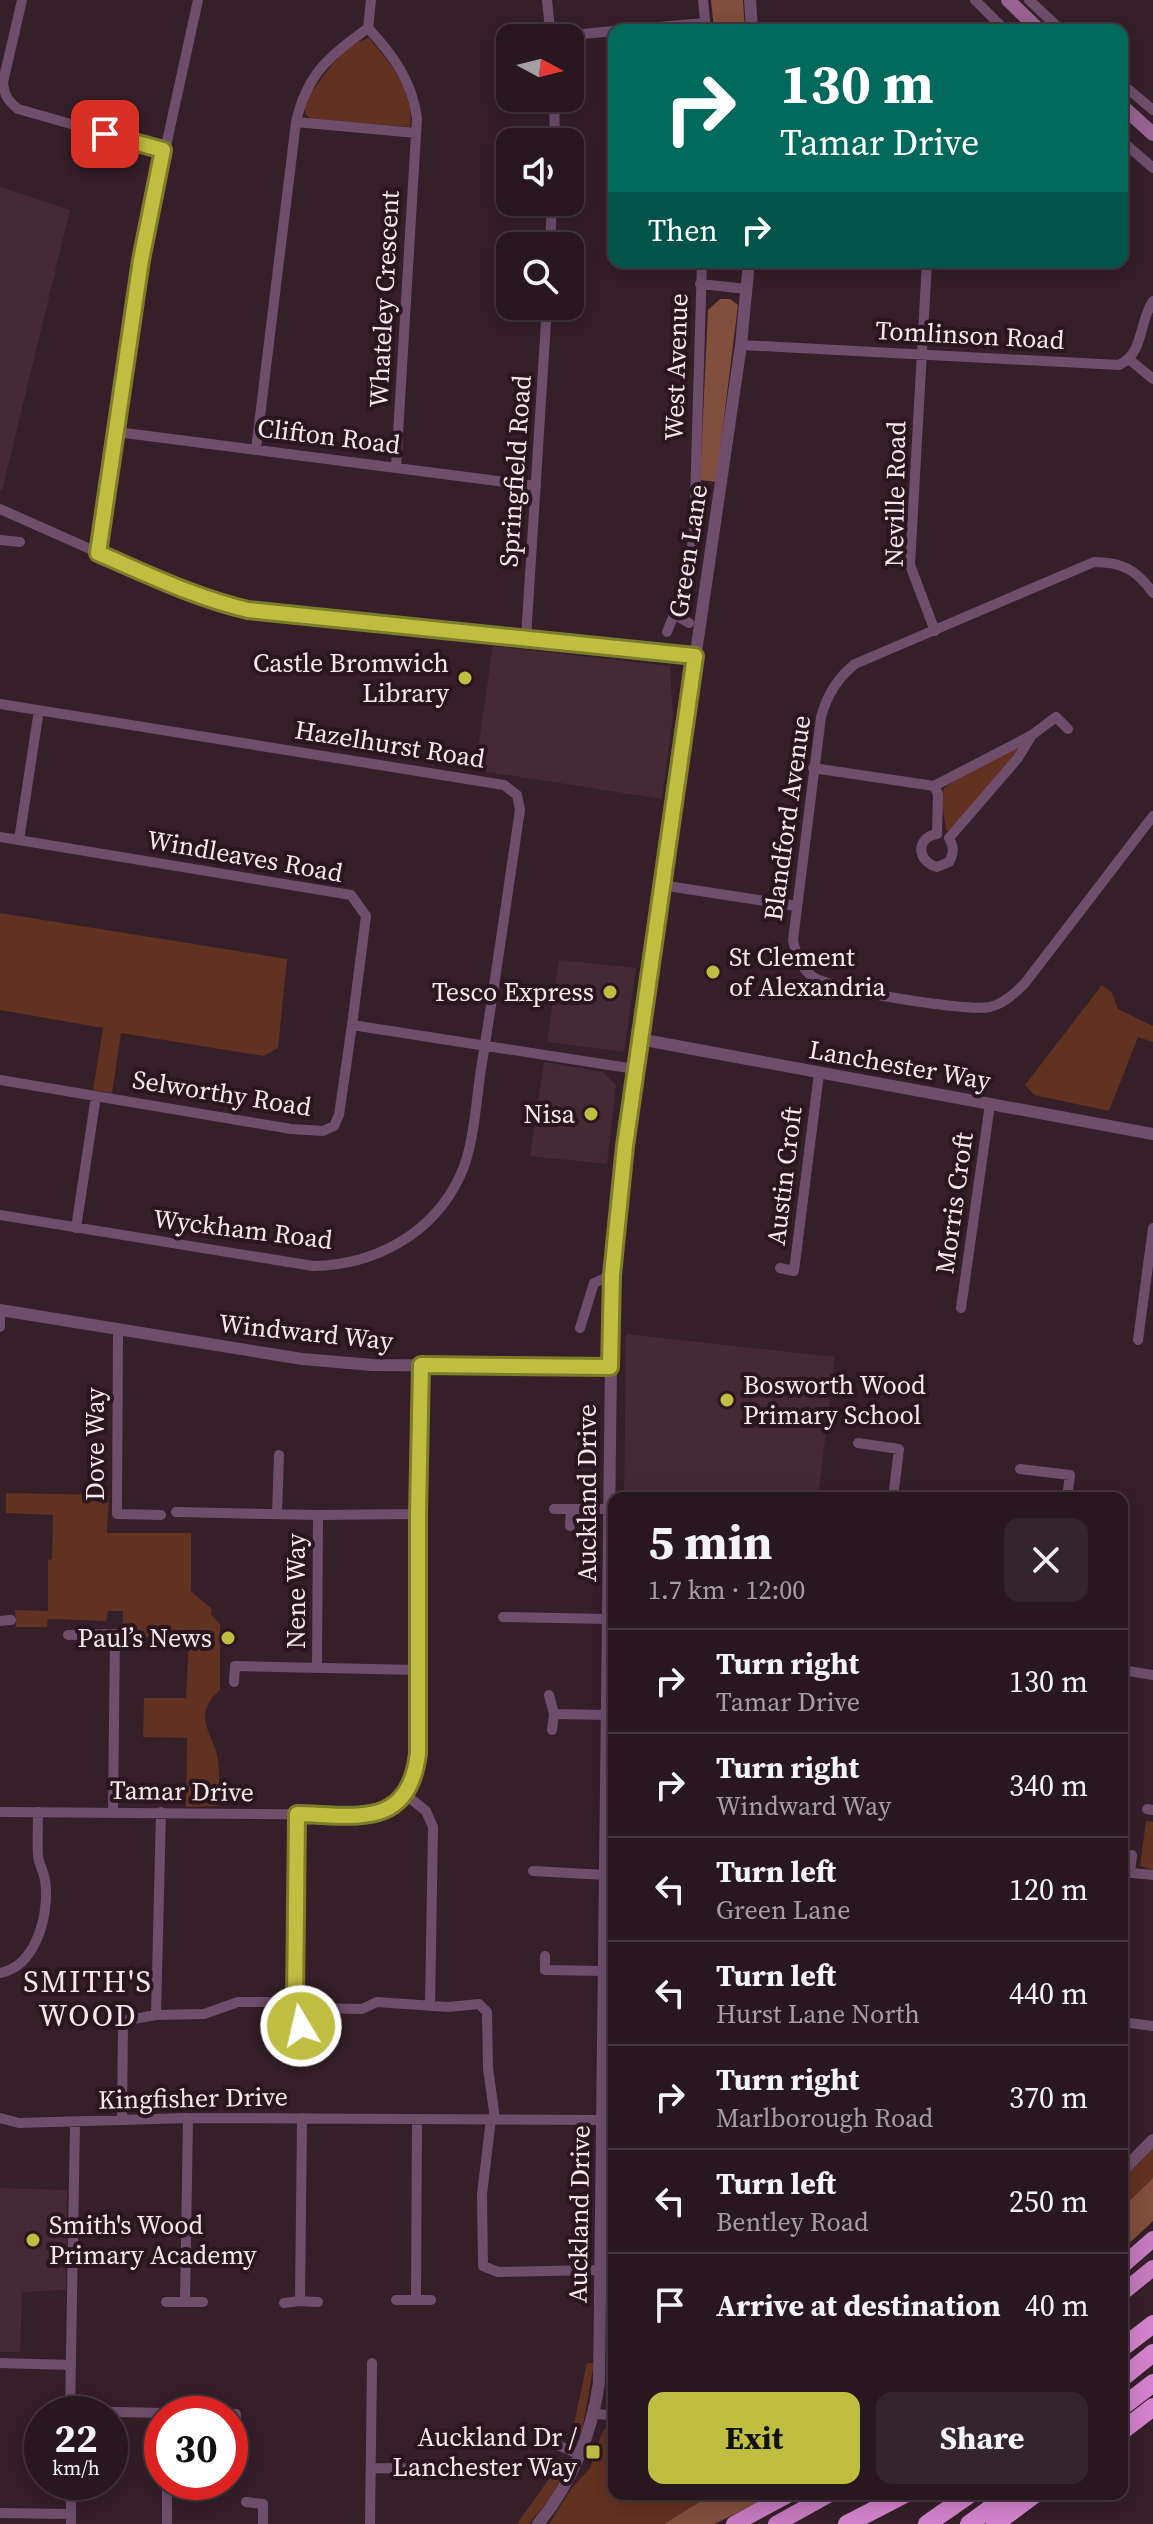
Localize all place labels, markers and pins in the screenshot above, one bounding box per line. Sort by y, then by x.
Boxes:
pin [71,100,139,168]
place label: Castle Bromwich Library [253,645,450,711]
marker: Castle Bromwich Library [456,669,474,687]
place label: St Clement of Alexandria [729,939,886,1005]
marker: St Clement of Alexandria [704,963,722,981]
place label: Tesco Express [432,974,594,1010]
marker: Tesco Express [601,983,619,1001]
place label: Nisa [524,1096,576,1132]
marker: Nisa [582,1105,600,1123]
place label: Bosworth Wood Primary School [743,1367,926,1433]
marker: Bosworth Wood Primary School [718,1391,736,1409]
place label: Paul’s News [78,1620,212,1656]
marker: Paul’s News [219,1629,237,1647]
place label: Smith's Wood Primary Academy [49,2207,257,2273]
marker: Smith's Wood Primary Academy [24,2231,42,2249]
place label: Auckland Dr / Lanchester Way [393,2419,578,2485]
marker: Auckland Dr / Lanchester Way [584,2443,602,2461]

